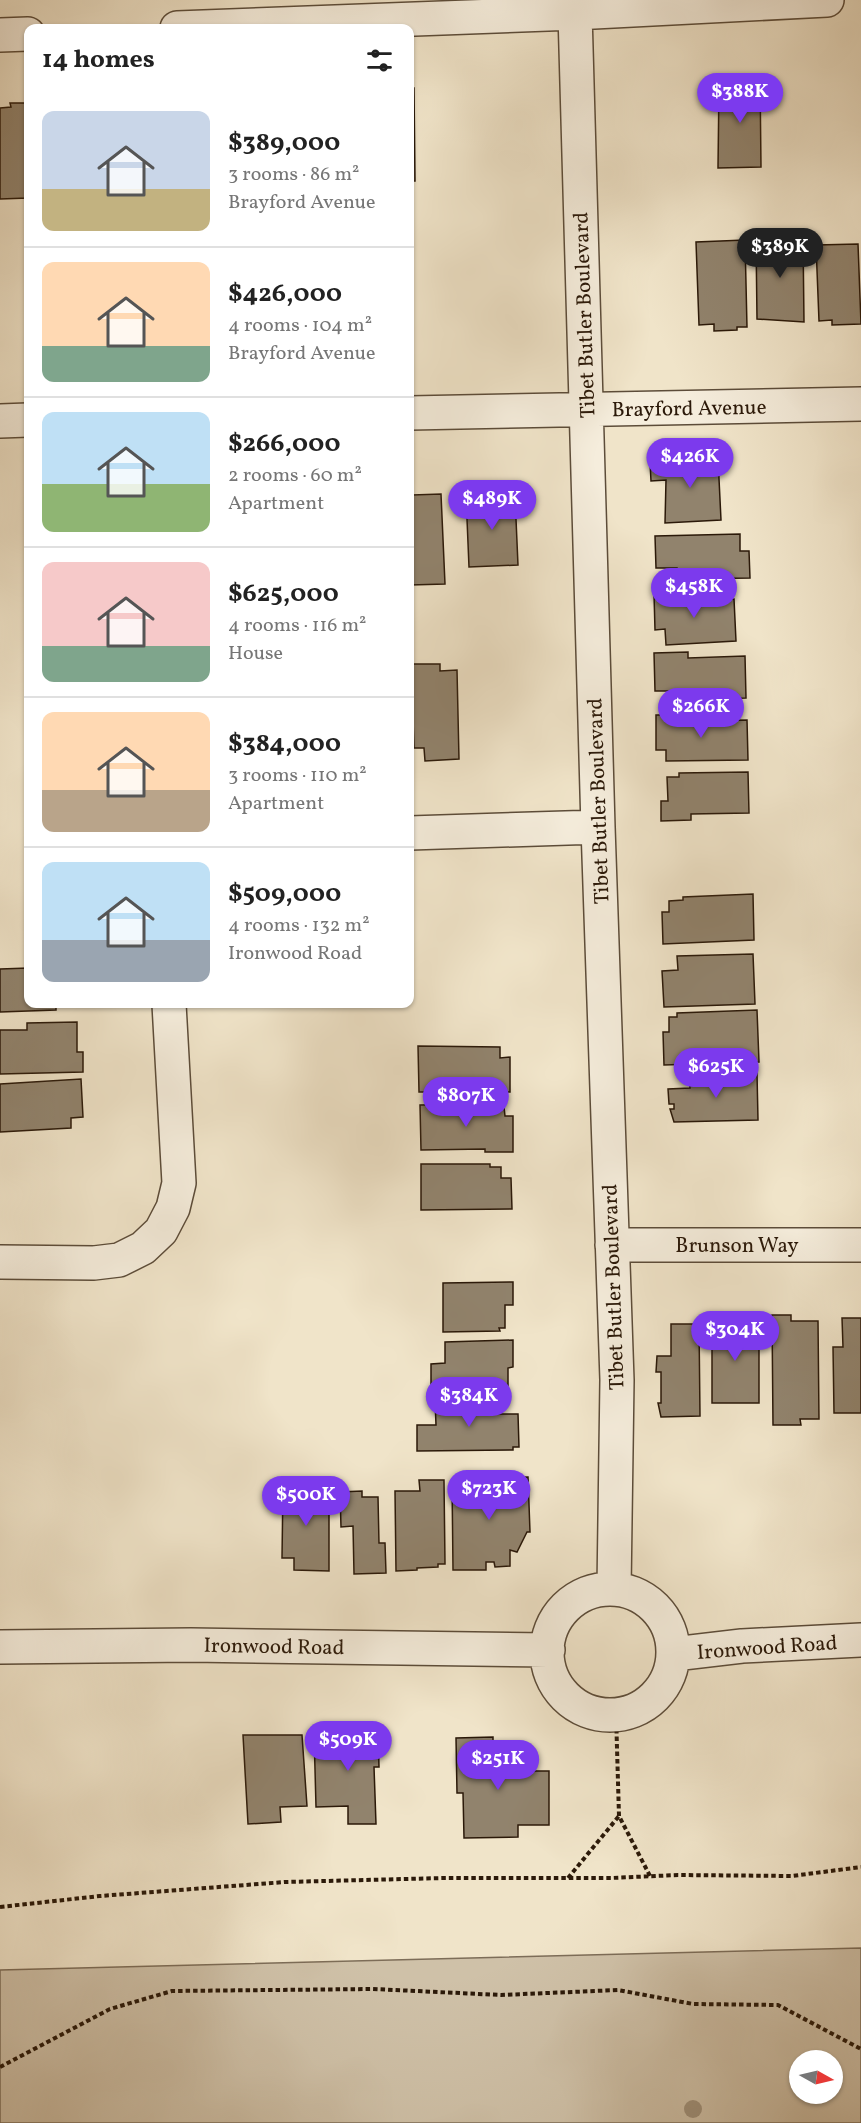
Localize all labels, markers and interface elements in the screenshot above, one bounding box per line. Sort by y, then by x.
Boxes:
text: 14 homes [42,42,155,78]
icon: filters [363,44,396,77]
pin: $388K [698,73,782,124]
text: $388K [711,78,769,106]
text: $389,000 [228,125,340,161]
icon: home [90,135,162,207]
text: 3 rooms · 86 m² [228,161,359,189]
text: Brayford Avenue [228,189,376,217]
street label: Tibet Butler Boulevard [567,211,604,419]
pin: $389K [738,228,822,279]
text: $389K [751,233,809,261]
text: $426,000 [228,276,342,312]
icon: home [90,286,162,358]
text: 4 rooms · 104 m² [228,312,372,340]
text: Brayford Avenue [228,340,376,368]
street label: Brayford Avenue [611,394,767,425]
text: $266,000 [228,426,341,462]
icon: home [90,436,162,508]
pin: $426K [648,438,732,489]
text: $426K [660,443,720,471]
text: 2 rooms · 60 m² [228,462,362,490]
pin: $489K [450,480,534,531]
text: $489K [462,485,522,513]
text: Apartment [228,490,324,518]
pin: $458K [652,568,736,619]
text: $458K [665,573,723,601]
text: $625,000 [228,576,339,612]
icon: home [90,586,162,658]
text: 4 rooms · 116 m² [228,612,367,640]
text: House [228,640,283,668]
pin: $266K [659,688,743,739]
text: $266K [672,693,730,721]
street label: Tibet Butler Boulevard [581,697,618,905]
text: $384,000 [228,726,341,762]
icon: home [90,736,162,808]
text: 3 rooms · 110 m² [228,762,367,790]
text: Apartment [228,790,324,818]
text: $509,000 [228,876,341,912]
icon: home [90,886,162,958]
text: 4 rooms · 132 m² [228,912,370,940]
text: Ironwood Road [228,940,362,968]
pin: $625K [674,1048,758,1099]
text: $625K [688,1053,744,1081]
pin: $807K [424,1077,508,1128]
text: $807K [437,1082,495,1110]
street label: Tibet Butler Boulevard [596,1183,633,1391]
street label: Brunson Way [675,1232,799,1261]
pin: $304K [693,1311,777,1362]
text: $304K [705,1316,765,1344]
pin: $384K [427,1377,511,1428]
text: $384K [440,1382,498,1410]
pin: $723K [447,1470,531,1521]
text: $723K [461,1475,517,1503]
pin: $500K [264,1476,348,1527]
text: $500K [276,1481,336,1509]
street label: Ironwood Road [696,1629,838,1668]
street label: Ironwood Road [203,1632,345,1663]
pin: $509K [306,1721,390,1772]
text: $509K [319,1726,377,1754]
pin: $251K [456,1740,540,1791]
text: $251K [471,1745,525,1773]
north arrow [789,2050,843,2104]
map controls [789,2050,843,2104]

